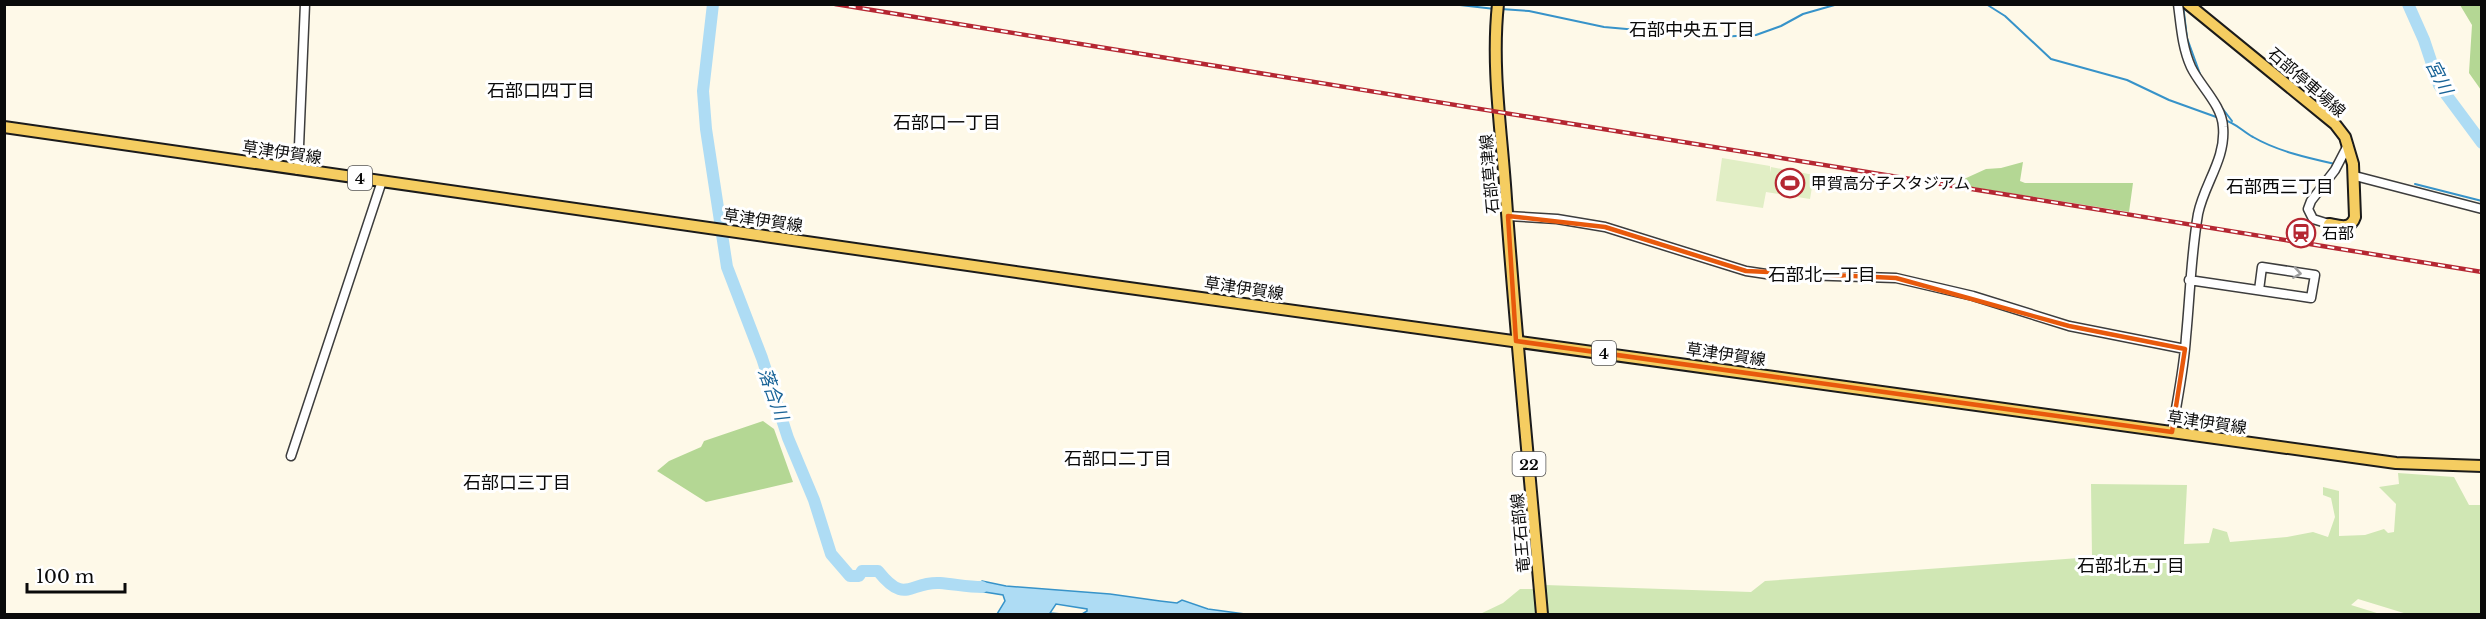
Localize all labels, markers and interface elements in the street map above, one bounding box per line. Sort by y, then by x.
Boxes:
district label: 石部中央五丁目 [1629,19,1755,41]
street label: 石部停車場線 [2264,43,2350,121]
water label: 宮川 [2421,56,2458,100]
district label: 石部口四丁目 [487,80,595,102]
district label: 石部口一丁目 [893,112,1001,134]
street label: 石部草津線 [1476,133,1502,215]
street label: 草津伊賀線 [241,137,323,167]
road number: 4 [348,166,372,190]
sports icon: 甲賀高分子スタジアム [1774,167,1806,199]
place label: 甲賀高分子スタジアム [1811,173,1970,193]
district label: 石部西三丁目 [2226,176,2334,198]
street label: 草津伊賀線 [722,205,804,235]
station icon: 石部 [2285,217,2317,249]
place label: 石部 [2322,223,2354,243]
district label: 石部北一丁目 [1768,264,1876,286]
one-way arrow [2293,266,2302,278]
street label: 草津伊賀線 [1203,273,1285,303]
street label: 草津伊賀線 [1685,339,1767,369]
road number: 4 [1592,341,1616,365]
water label: 落合川 [753,365,793,425]
street label: 草津伊賀線 [2166,407,2248,437]
district label: 石部口二丁目 [1064,448,1172,470]
road number: 22 [1512,452,1546,476]
district label: 石部口三丁目 [463,472,571,494]
street label: 竜王石部線 [1507,492,1533,574]
district label: 石部北五丁目 [2077,555,2185,577]
scale bar [27,556,124,594]
text: 100 m [36,566,94,588]

